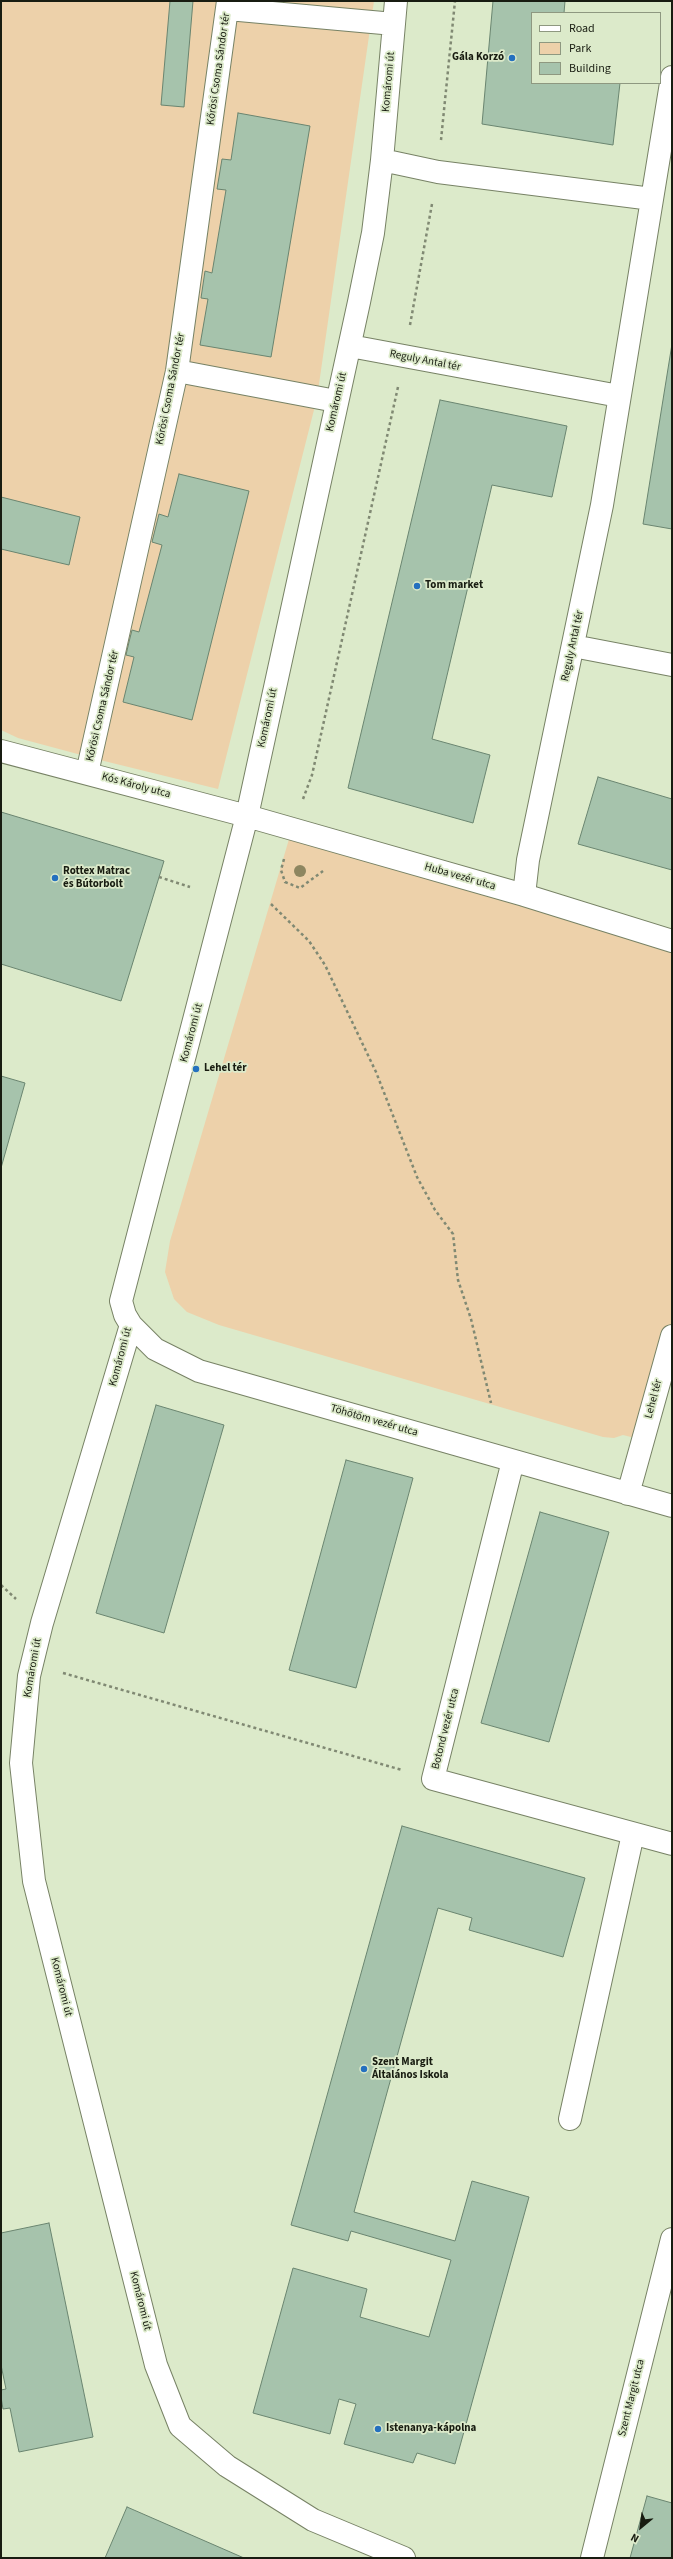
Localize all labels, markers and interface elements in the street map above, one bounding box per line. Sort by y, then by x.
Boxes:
street label: Kőrösi Csoma Sándor tér [205,12,233,126]
legend [531,12,661,84]
text: Road [569,20,595,37]
text: Park [569,40,591,57]
street label: Komáromi út [380,51,398,113]
place label: Gála Korzó [452,51,504,65]
marker: Gála Korzó [507,53,517,63]
text: Building [569,60,611,77]
street label: Kőrösi Csoma Sándor tér [154,332,188,446]
street label: Reguly Antal tér [388,348,462,374]
street label: Komáromi út [324,371,350,433]
place label: Tom market [425,579,483,593]
marker: Tom market [412,581,422,591]
street label: Reguly Antal tér [559,609,587,683]
street label: Kőrösi Csoma Sándor tér [84,649,122,763]
street label: Komáromi út [255,687,281,749]
street label: Kós Károly utca [100,770,172,802]
street label: Huba vezér utca [423,861,497,893]
place label: Rottex Matrac és Bútorbolt [63,865,130,891]
marker: Rottex Matrac és Bútorbolt [50,873,60,883]
street label: Komáromi út [178,1002,206,1064]
place label: Lehel tér [204,1062,247,1076]
marker: Lehel tér [191,1064,201,1074]
street label: Komáromi út [107,1326,135,1388]
street label: Lehel tér [642,1378,666,1420]
street label: Töhötöm vezér utca [329,1402,419,1440]
street label: Komáromi út [21,1637,45,1699]
street label: Botond vezér utca [430,1687,462,1771]
street label: Komáromi út [47,1956,75,2018]
place label: Szent Margit Általános Iskola [372,2056,449,2082]
marker: Szent Margit Általános Iskola [359,2064,369,2074]
street label: Komáromi út [126,2270,154,2332]
street label: Szent Margit utca [616,2358,648,2438]
place label: Istenanya-kápolna [386,2422,476,2436]
marker: Istenanya-kápolna [373,2424,383,2434]
north arrow [621,2507,661,2547]
text: N [628,2530,642,2546]

